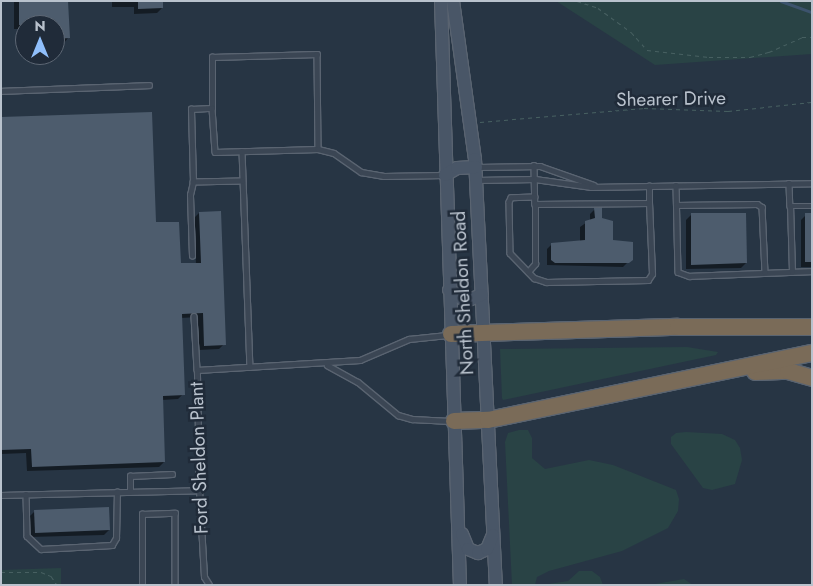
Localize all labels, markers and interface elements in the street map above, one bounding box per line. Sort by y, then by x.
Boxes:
north arrow [15,15,65,65]
text: N [34,16,46,36]
street label: Shearer Drive [616,87,726,111]
street label: North Sheldon Road [447,210,479,376]
street label: Ford Sheldon Plant [185,382,213,534]

